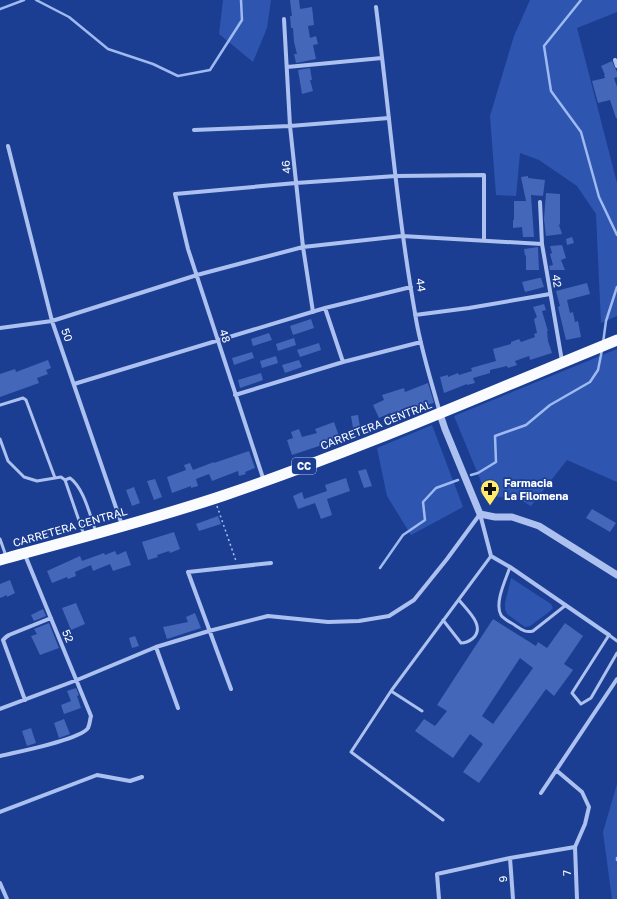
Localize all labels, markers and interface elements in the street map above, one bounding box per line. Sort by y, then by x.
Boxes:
street label: 46 [278,159,293,174]
street label: 42 [550,273,565,288]
street label: 44 [414,277,429,293]
street label: 50 [59,326,76,343]
street label: 48 [217,328,234,344]
street label: CARRETERA CENTRAL [318,397,434,452]
road number: CC [292,458,316,474]
place label: Farmacia La Filomena [504,476,568,502]
pharmacy icon: Farmacia La Filomena [479,478,501,506]
street label: CARRETERA CENTRAL [11,504,129,549]
street label: 52 [60,627,77,644]
street label: 7 [560,870,573,876]
street label: 9 [496,875,509,883]

